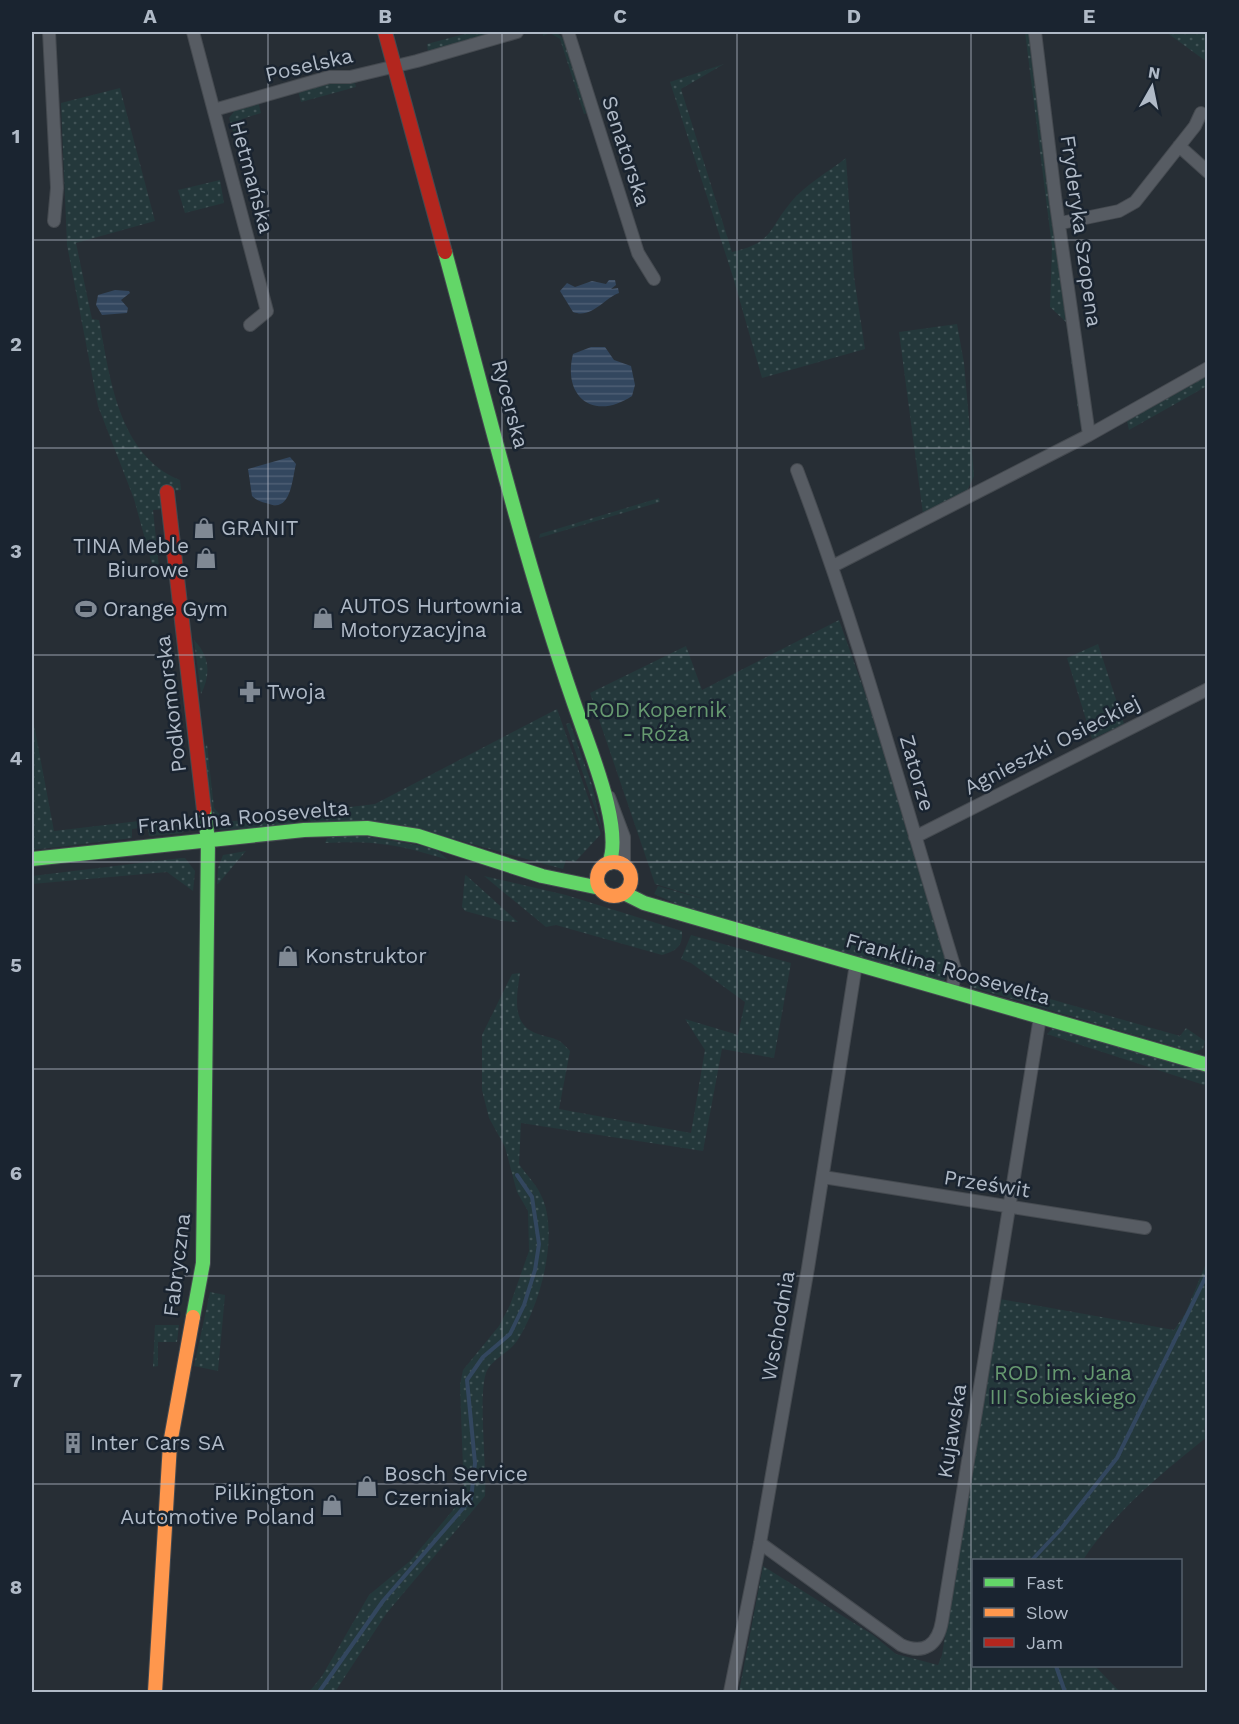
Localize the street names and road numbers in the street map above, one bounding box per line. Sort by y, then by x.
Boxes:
street label: Poselska [262,42,355,87]
street label: Senatorska [597,93,656,209]
street label: Hetmańska [225,118,280,236]
street label: Fryderyka Szopena [1056,133,1107,329]
street label: Rycerska [487,357,534,451]
street label: Podkomorska [150,634,191,774]
street label: Agnieszki Osieckiej [960,689,1144,800]
street label: Zatorze [895,732,940,814]
street label: Franklina Roosevelta [136,795,350,838]
street label: Franklina Roosevelta [843,927,1054,1010]
street label: Prześwit [942,1164,1032,1203]
street label: Fabryczna [158,1212,195,1318]
street label: Wschodnia [756,1269,800,1383]
street label: Kujawska [932,1382,971,1480]

